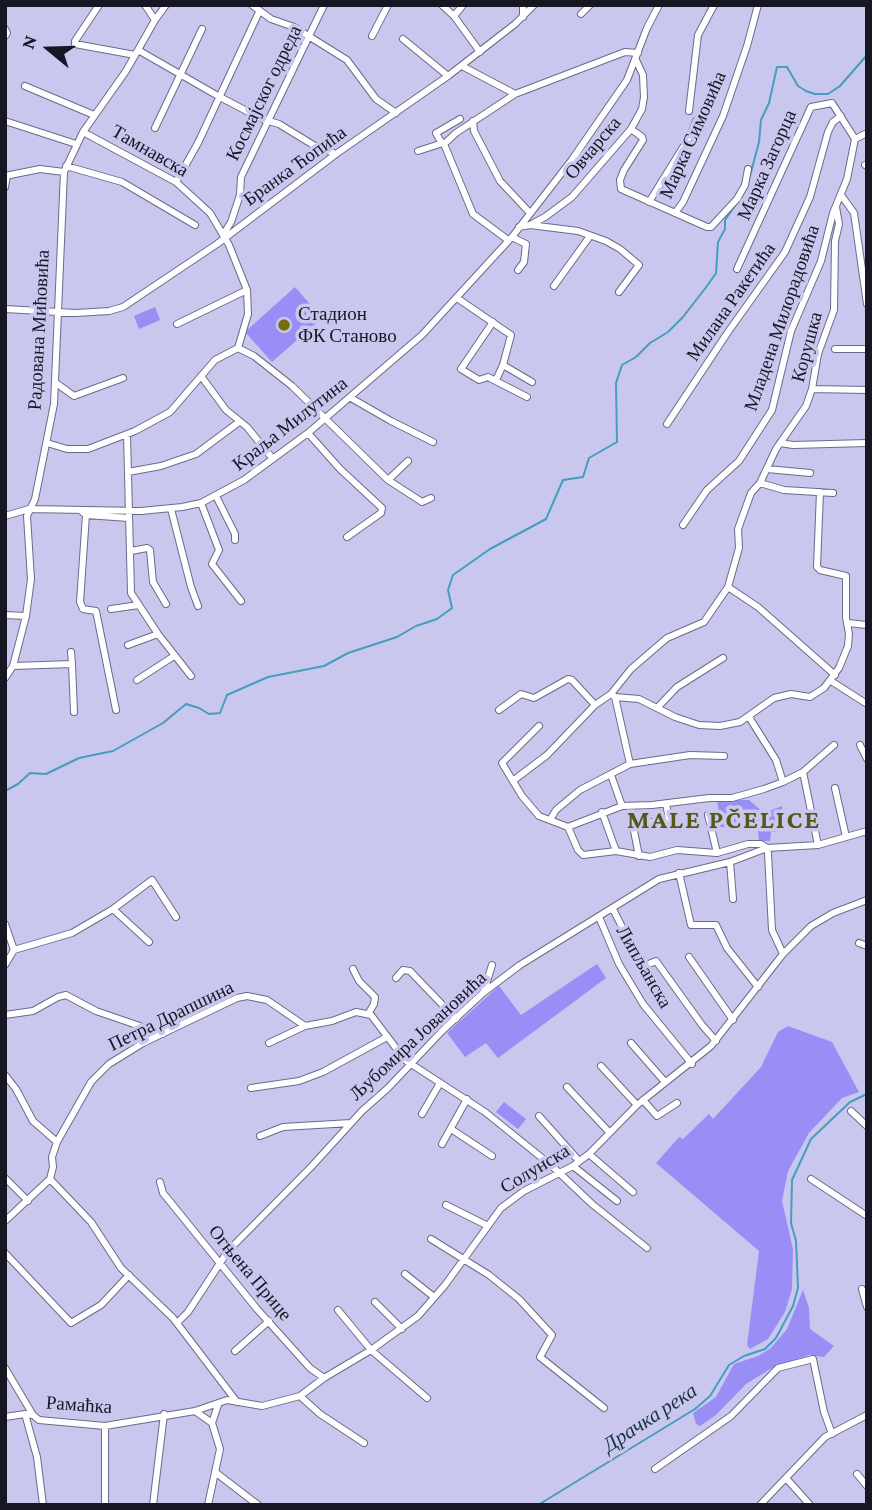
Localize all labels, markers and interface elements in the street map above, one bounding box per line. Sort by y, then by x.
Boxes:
north arrow [14,14,84,84]
street label: Космајског одреда [221,22,307,164]
text: N [17,32,41,52]
street label: Марка Симовића [655,68,731,202]
street label: Марка Загорца [732,106,802,224]
street label: Овчарска [560,112,626,184]
street label: Тамнавска [108,120,192,182]
street label: Бранка Ћопића [239,121,351,211]
street label: Младена Милорадовића [739,222,825,414]
street label: Милана Ракетића [682,238,780,366]
street label: Радована Мићовића [23,249,55,411]
place label: Стадион ФК Станово [298,303,397,347]
street label: Корушка [787,309,827,385]
marker: Стадион ФК Станово [276,317,292,333]
street label: Краља Милутина [228,372,352,476]
district label: MALE PČELICE [628,804,820,836]
street label: Липљанска [611,922,677,1012]
street label: Љубомира Јовановића [345,967,491,1105]
street label: Петра Драпшина [105,976,237,1056]
street label: Солунска [496,1139,574,1199]
street label: Огњена Прице [203,1221,297,1325]
water label: Драчка река [598,1378,702,1458]
street label: Рамаћка [45,1391,113,1419]

